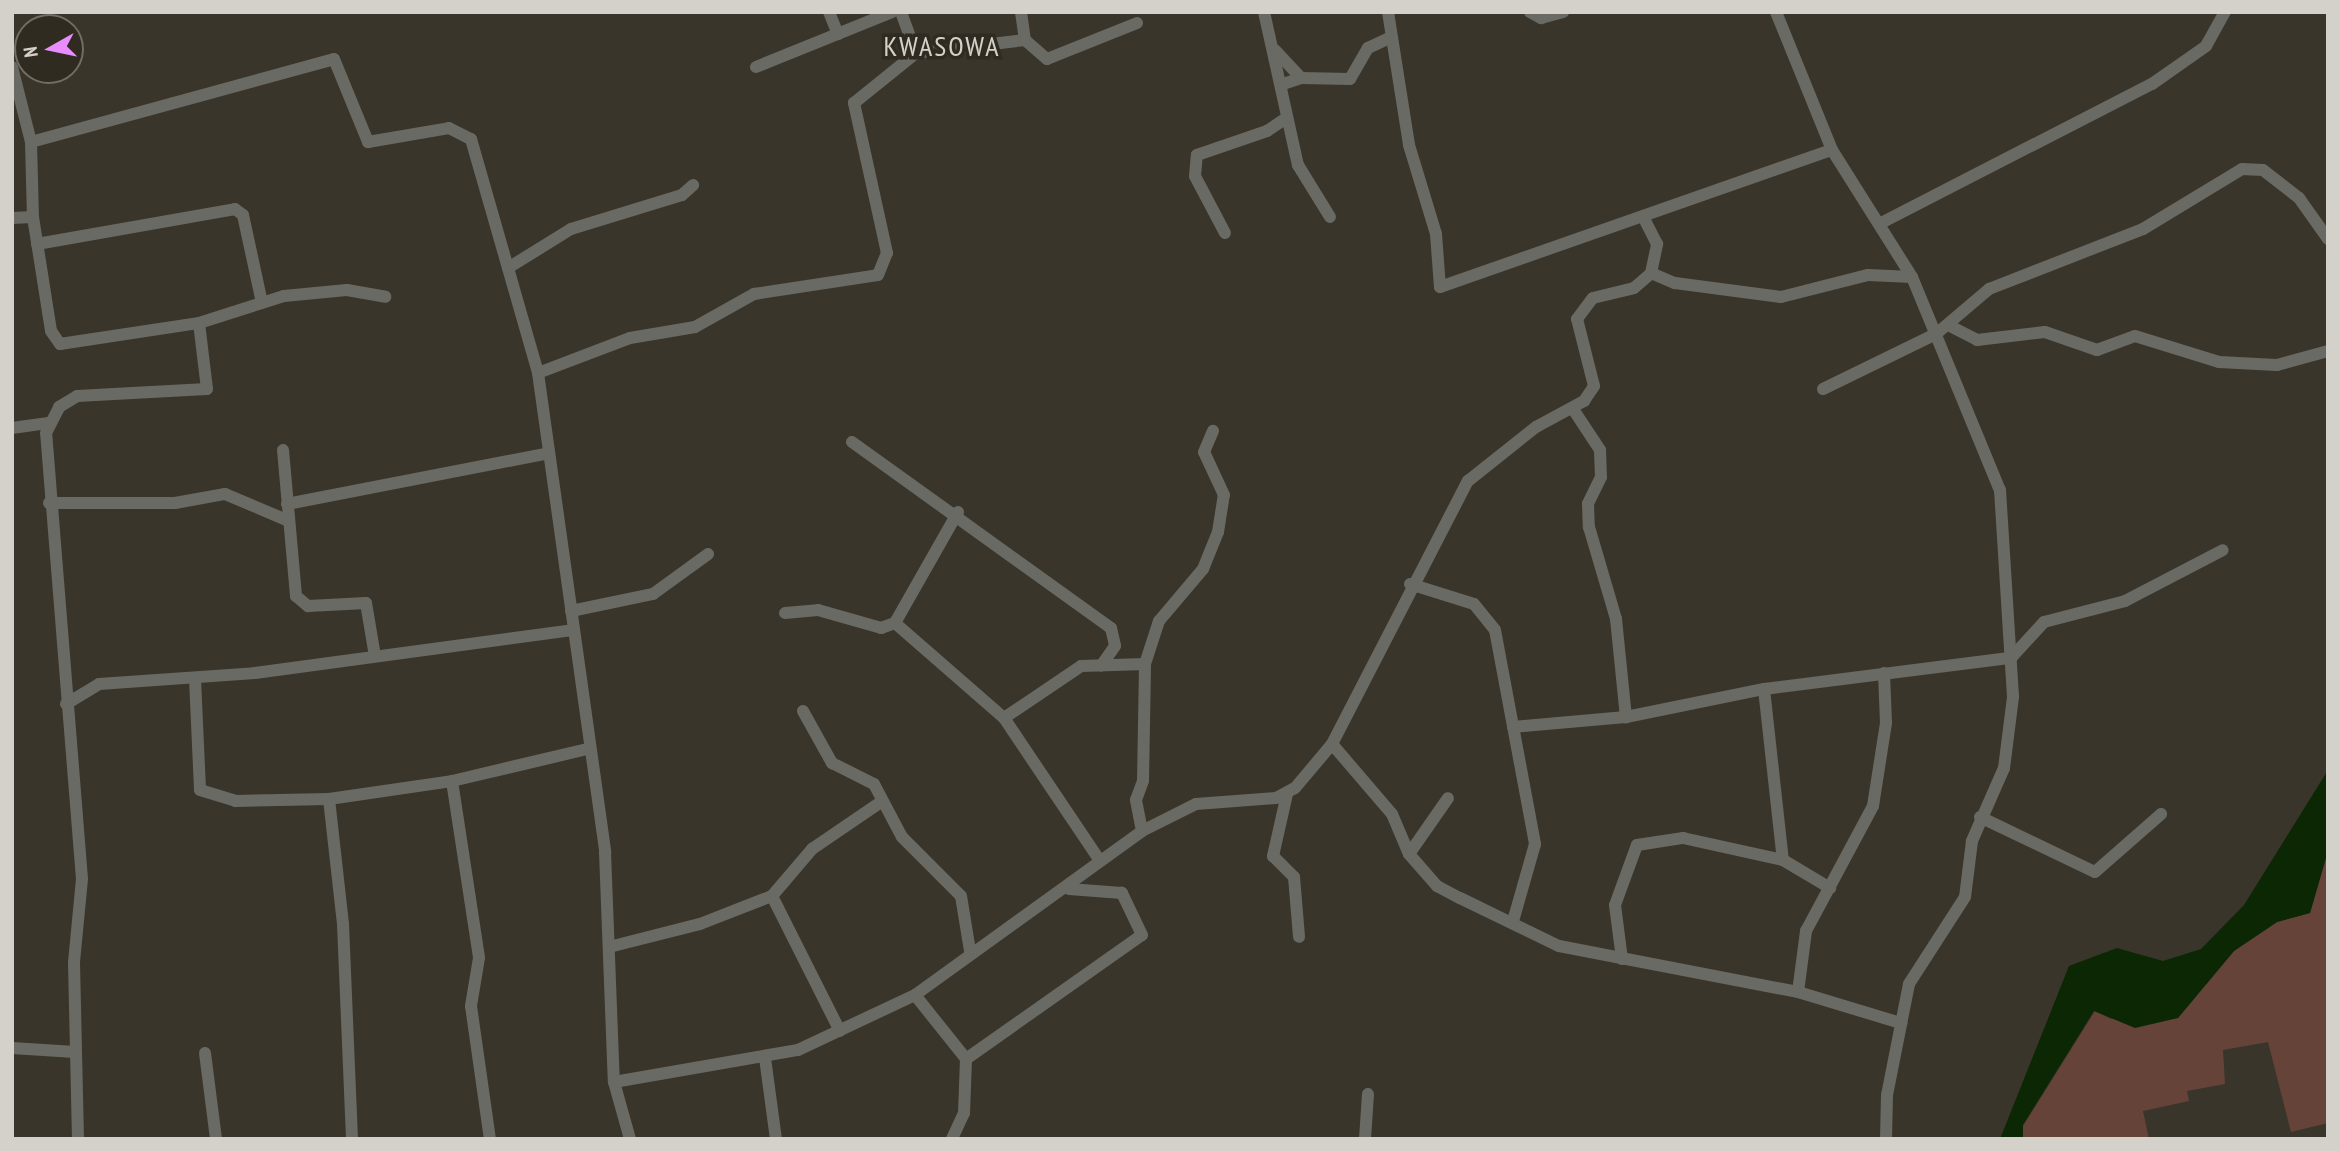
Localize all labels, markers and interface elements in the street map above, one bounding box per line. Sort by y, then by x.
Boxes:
north arrow [14,14,84,84]
district label: KWASOWA [884,29,1000,63]
text: N [18,45,43,59]

